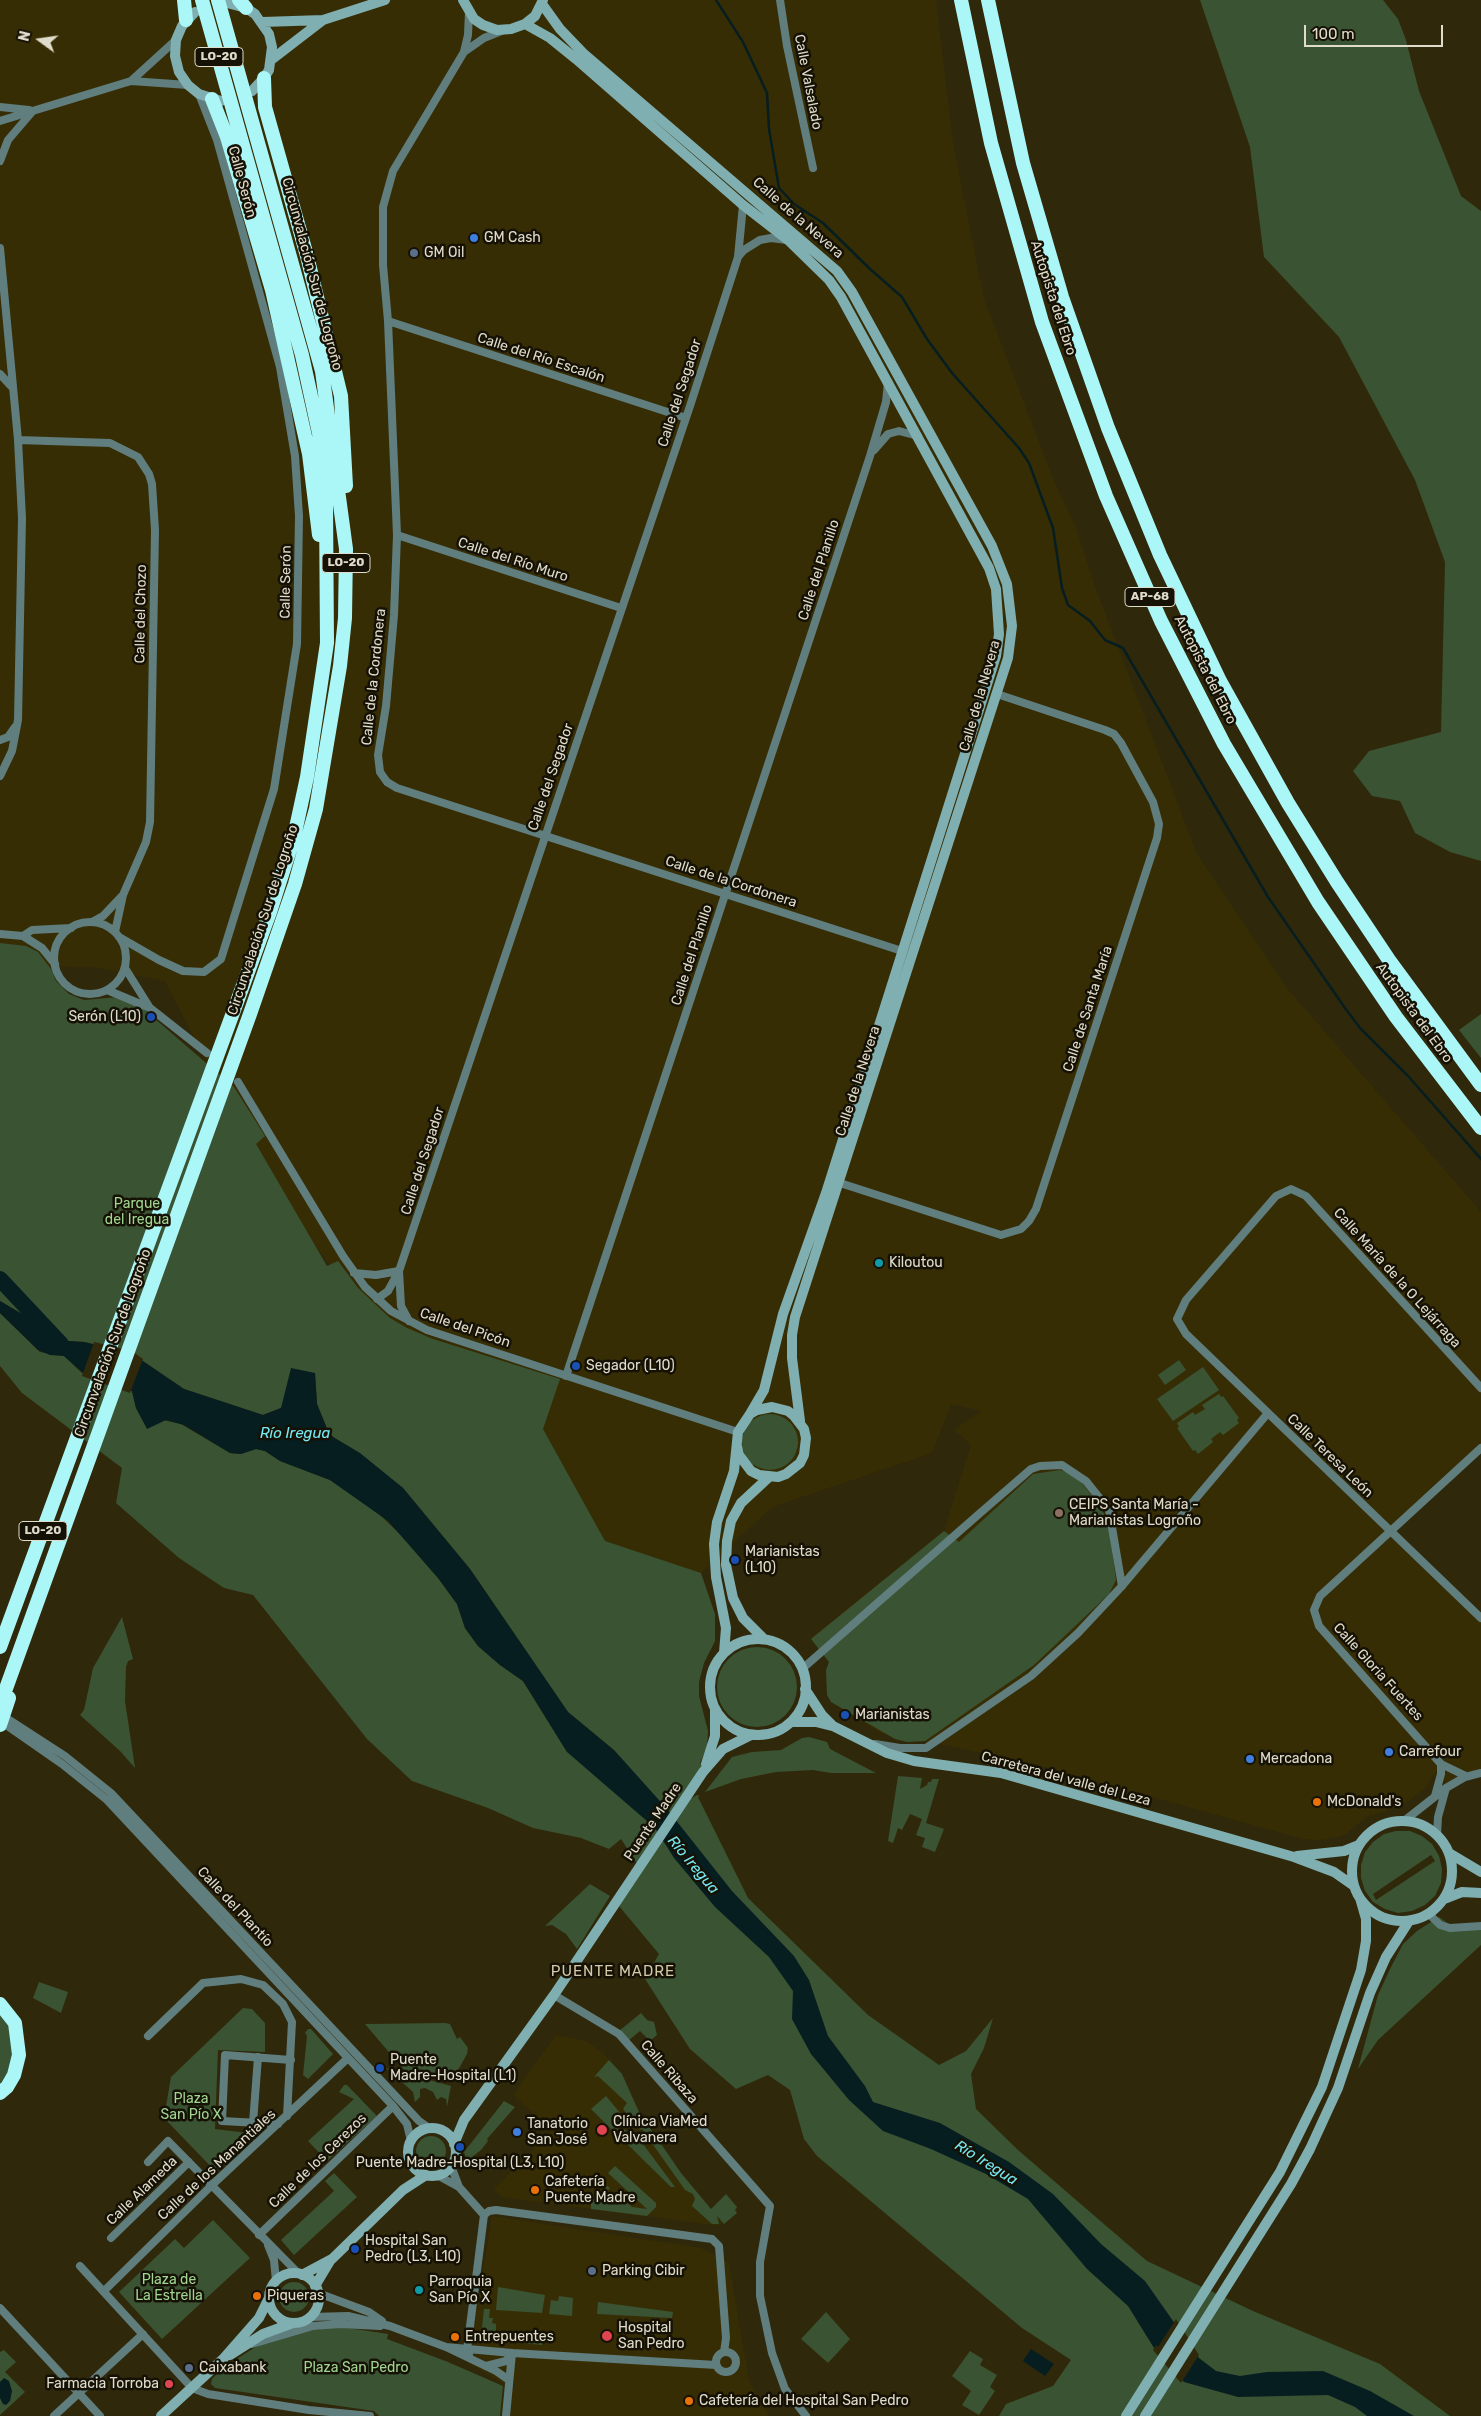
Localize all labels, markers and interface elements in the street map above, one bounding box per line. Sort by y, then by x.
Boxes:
north arrow [15,15,65,65]
scale bar [1306,15,1445,47]
text: 100 m [1312,25,1354,43]
text: N [15,29,34,43]
street label: Calle Valsalado [790,33,826,131]
road number: LO-20 [195,48,243,66]
street label: Calle Serón [224,144,260,220]
street label: Calle de la Nevera [749,174,847,262]
street label: Circunvalación Sur de Logroño [278,176,346,372]
place label: GM Cash [484,230,541,246]
marker: GM Cash [468,232,480,244]
street label: Autopista del Ebro [1027,238,1079,358]
place label: GM Oil [424,245,464,261]
marker: GM Oil [408,247,420,259]
street label: Calle del Río Escalón [475,329,607,387]
street label: Calle del Segador [655,337,705,449]
street label: Calle del Planillo [795,517,843,623]
street label: Calle del Río Muro [456,534,570,586]
street label: Calle Serón [277,545,295,619]
road number: LO-20 [322,554,370,572]
street label: Calle del Chozo [132,564,150,664]
road number: AP-68 [1125,588,1175,606]
street label: Calle de la Cordonera [358,608,390,746]
street label: Autopista del Ebro [1170,613,1240,727]
street label: Calle de la Nevera [956,638,1004,754]
street label: Calle del Segador [525,721,577,833]
street label: Circunvalación Sur de Logroño [224,823,302,1017]
street label: Calle de la Cordonera [663,853,799,911]
street label: Calle del Planillo [668,902,716,1008]
street label: Calle de Santa María [1060,944,1116,1074]
street label: Autopista del Ebro [1372,960,1456,1066]
place label: Serón (L10) [68,1009,141,1025]
marker: Serón (L10) [145,1011,157,1023]
street label: Calle de la Nevera [832,1024,884,1138]
street label: Calle del Segador [398,1105,448,1217]
park label: Parque del Iregua [105,1196,169,1228]
street label: Calle María de la O Lejárraga [1330,1205,1464,1351]
street label: Circunvalación Sur de Logroño [71,1247,155,1439]
place label: Kiloutou [889,1255,943,1271]
marker: Kiloutou [873,1257,885,1269]
street label: Calle del Picón [417,1305,513,1351]
place label: Segador (L10) [586,1358,675,1374]
marker: Segador (L10) [570,1360,582,1372]
street label: Calle Teresa León [1283,1411,1377,1501]
water label: Río Iregua [260,1425,330,1443]
place label: CEIPS Santa María - Marianistas Logroño [1069,1497,1201,1530]
marker: CEIPS Santa María - Marianistas Logroño [1053,1507,1065,1519]
road number: LO-20 [19,1522,67,1540]
place label: Marianistas (L10) [745,1544,820,1576]
marker: Marianistas (L10) [729,1554,741,1566]
street label: Calle Gloria Fuertes [1330,1620,1426,1724]
place label: Marianistas [855,1707,930,1723]
marker: Marianistas [839,1709,851,1721]
place label: Carrefour [1399,1744,1461,1760]
marker: Carrefour [1383,1746,1395,1758]
street label: Carretera del valle del Leza [979,1748,1153,1810]
place label: Mercadona [1260,1751,1332,1767]
marker: Mercadona [1244,1753,1256,1765]
street label: Puente Madre [621,1780,685,1864]
place label: McDonald's [1327,1794,1401,1810]
marker: McDonald's [1311,1796,1323,1808]
water label: Río Iregua [663,1832,723,1898]
street label: Calle del Plantío [194,1863,276,1951]
district label: PUENTE MADRE [549,1963,677,1981]
street label: Calle Ribaza [637,2037,701,2107]
place label: Puente Madre-Hospital (L1) [390,2052,516,2084]
marker: Puente Madre-Hospital (L1) [374,2062,386,2074]
park label: Plaza San Pío X [160,2091,222,2124]
street label: Calle de los Manantiales [155,2106,279,2224]
street label: Calle de los Cerezos [266,2110,370,2212]
place label: Clínica ViaMed Valvanera [613,2114,707,2146]
place label: Tanatorio San José [527,2116,588,2148]
marker: Clínica ViaMed Valvanera [595,2123,609,2137]
marker: Tanatorio San José [511,2126,523,2138]
water label: Río Iregua [951,2137,1021,2189]
marker: Puente Madre-Hospital (L3, L10) [454,2141,466,2153]
street label: Calle Alameda [103,2153,181,2229]
place label: Puente Madre-Hospital (L3, L10) [356,2155,564,2171]
place label: Cafetería Puente Madre [545,2174,636,2206]
marker: Cafetería Puente Madre [529,2184,541,2196]
place label: Hospital San Pedro (L3, L10) [365,2233,461,2266]
marker: Hospital San Pedro (L3, L10) [349,2243,361,2255]
place label: Parking Cibir [602,2263,685,2279]
marker: Parking Cibir [586,2265,598,2277]
park label: Plaza de La Estrella [135,2272,203,2304]
place label: Parroquia San Pío X [429,2274,492,2306]
marker: Parroquia San Pío X [413,2284,425,2296]
place label: Piqueras [267,2288,324,2304]
marker: Piqueras [251,2290,263,2302]
place label: Hospital San Pedro [618,2320,685,2352]
place label: Entrepuentes [465,2329,554,2345]
marker: Hospital San Pedro [600,2329,614,2343]
marker: Entrepuentes [449,2331,461,2343]
place label: Caixabank [199,2360,266,2376]
park label: Plaza San Pedro [303,2360,409,2376]
marker: Caixabank [183,2362,195,2374]
place label: Farmacia Torroba [46,2376,159,2392]
marker: Farmacia Torroba [163,2378,175,2390]
place label: Cafetería del Hospital San Pedro [699,2393,909,2409]
marker: Cafetería del Hospital San Pedro [683,2395,695,2407]

